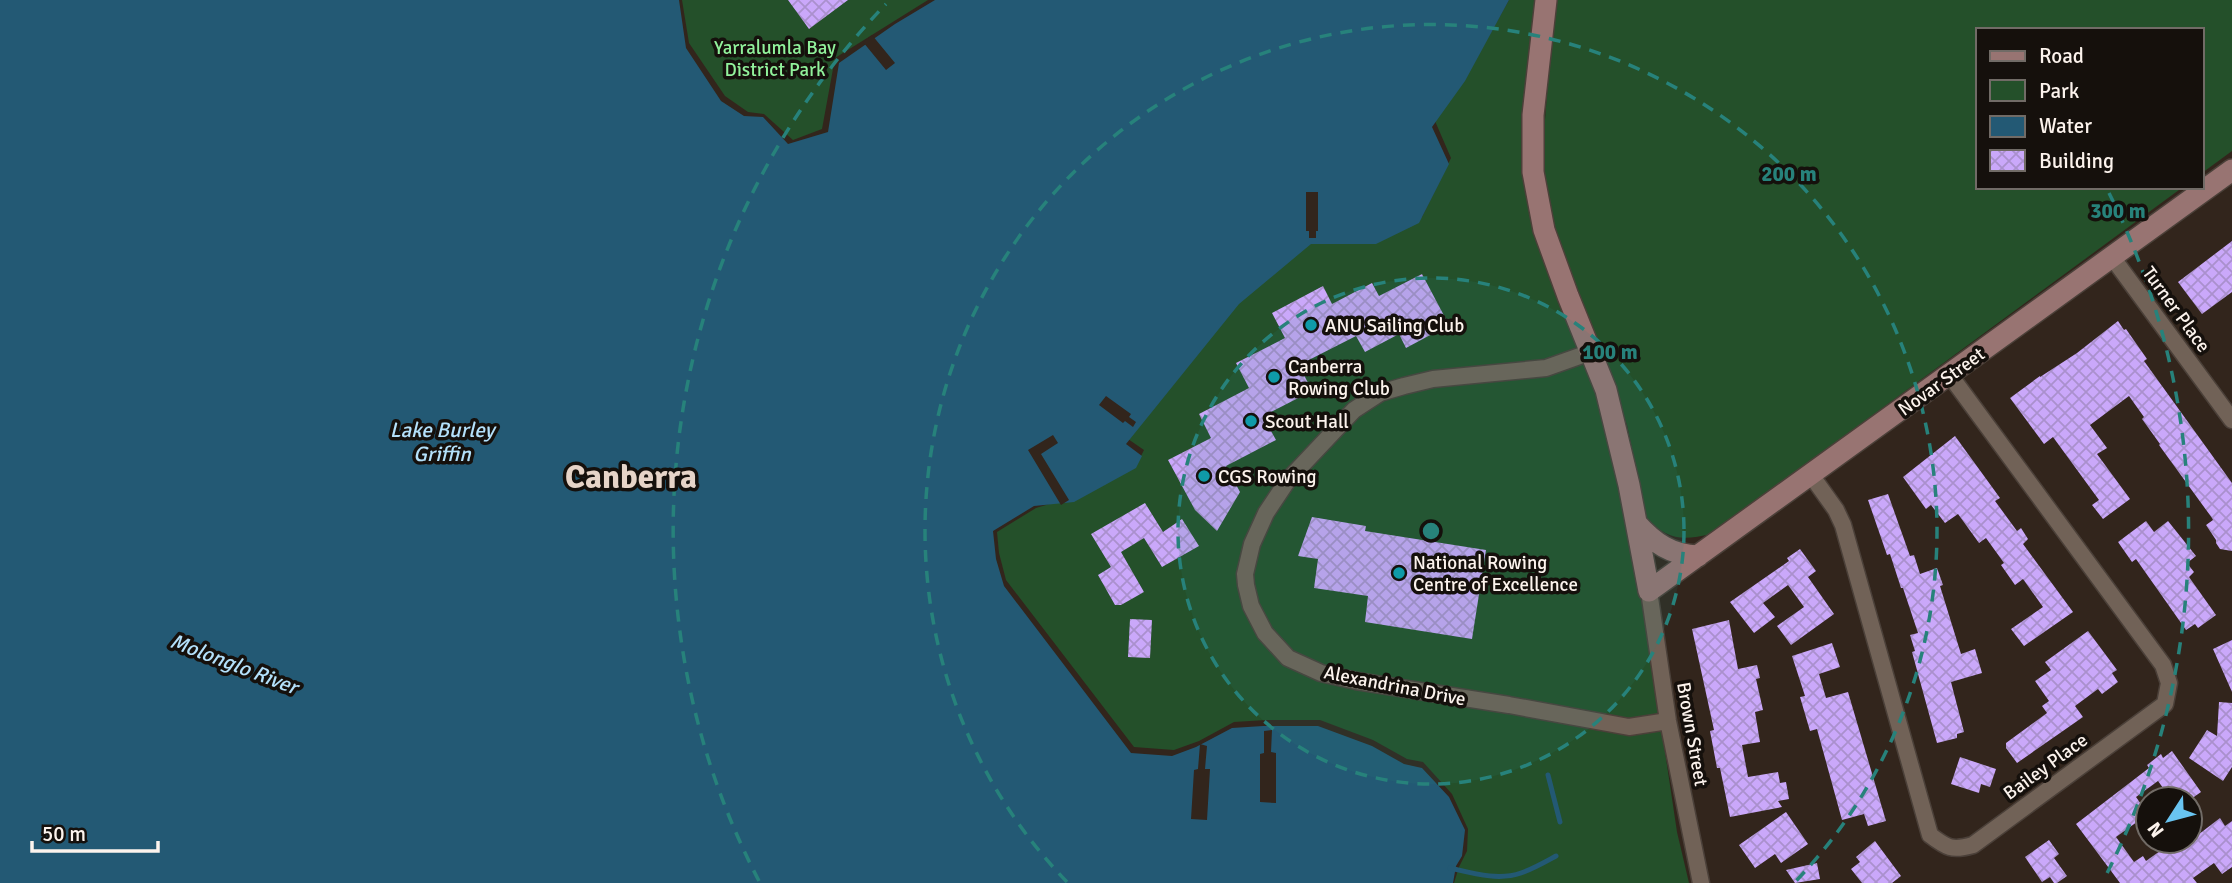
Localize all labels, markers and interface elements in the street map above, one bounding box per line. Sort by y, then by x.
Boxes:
legend [1976,28,2204,189]
park label: Yarralumla Bay District Park [714,36,836,82]
text: Road [2039,43,2084,69]
text: Park [2039,78,2080,104]
text: Water [2039,113,2092,139]
text: Building [2039,148,2114,174]
text: 200 m [1761,161,1817,187]
text: 300 m [2090,198,2146,224]
street label: Turner Place [2137,262,2215,357]
place label: ANU Sailing Club [1325,314,1464,338]
marker: ANU Sailing Club [1303,317,1319,333]
text: 100 m [1582,339,1638,365]
street label: Novar Street [1893,342,1990,421]
place label: Canberra Rowing Club [1288,355,1390,401]
marker: Canberra Rowing Club [1266,369,1282,385]
place label: Scout Hall [1265,410,1349,434]
marker: Scout Hall [1243,413,1259,429]
water label: Lake Burley Griffin [390,417,497,467]
district label: Canberra [565,457,697,498]
place label: CGS Rowing [1218,465,1317,489]
marker: CGS Rowing [1196,468,1212,484]
centre of rings [1419,519,1443,543]
place label: National Rowing Centre of Excellence [1413,551,1578,597]
marker: National Rowing Centre of Excellence [1391,565,1407,581]
water label: Molonglo River [167,628,304,701]
street label: Alexandrina Drive [1322,660,1468,712]
street label: Brown Street [1671,680,1713,788]
street label: Bailey Place [1999,728,2092,805]
north arrow [2134,785,2204,855]
scale bar [32,810,158,854]
text: N [2142,817,2170,842]
text: 50 m [42,821,86,847]

